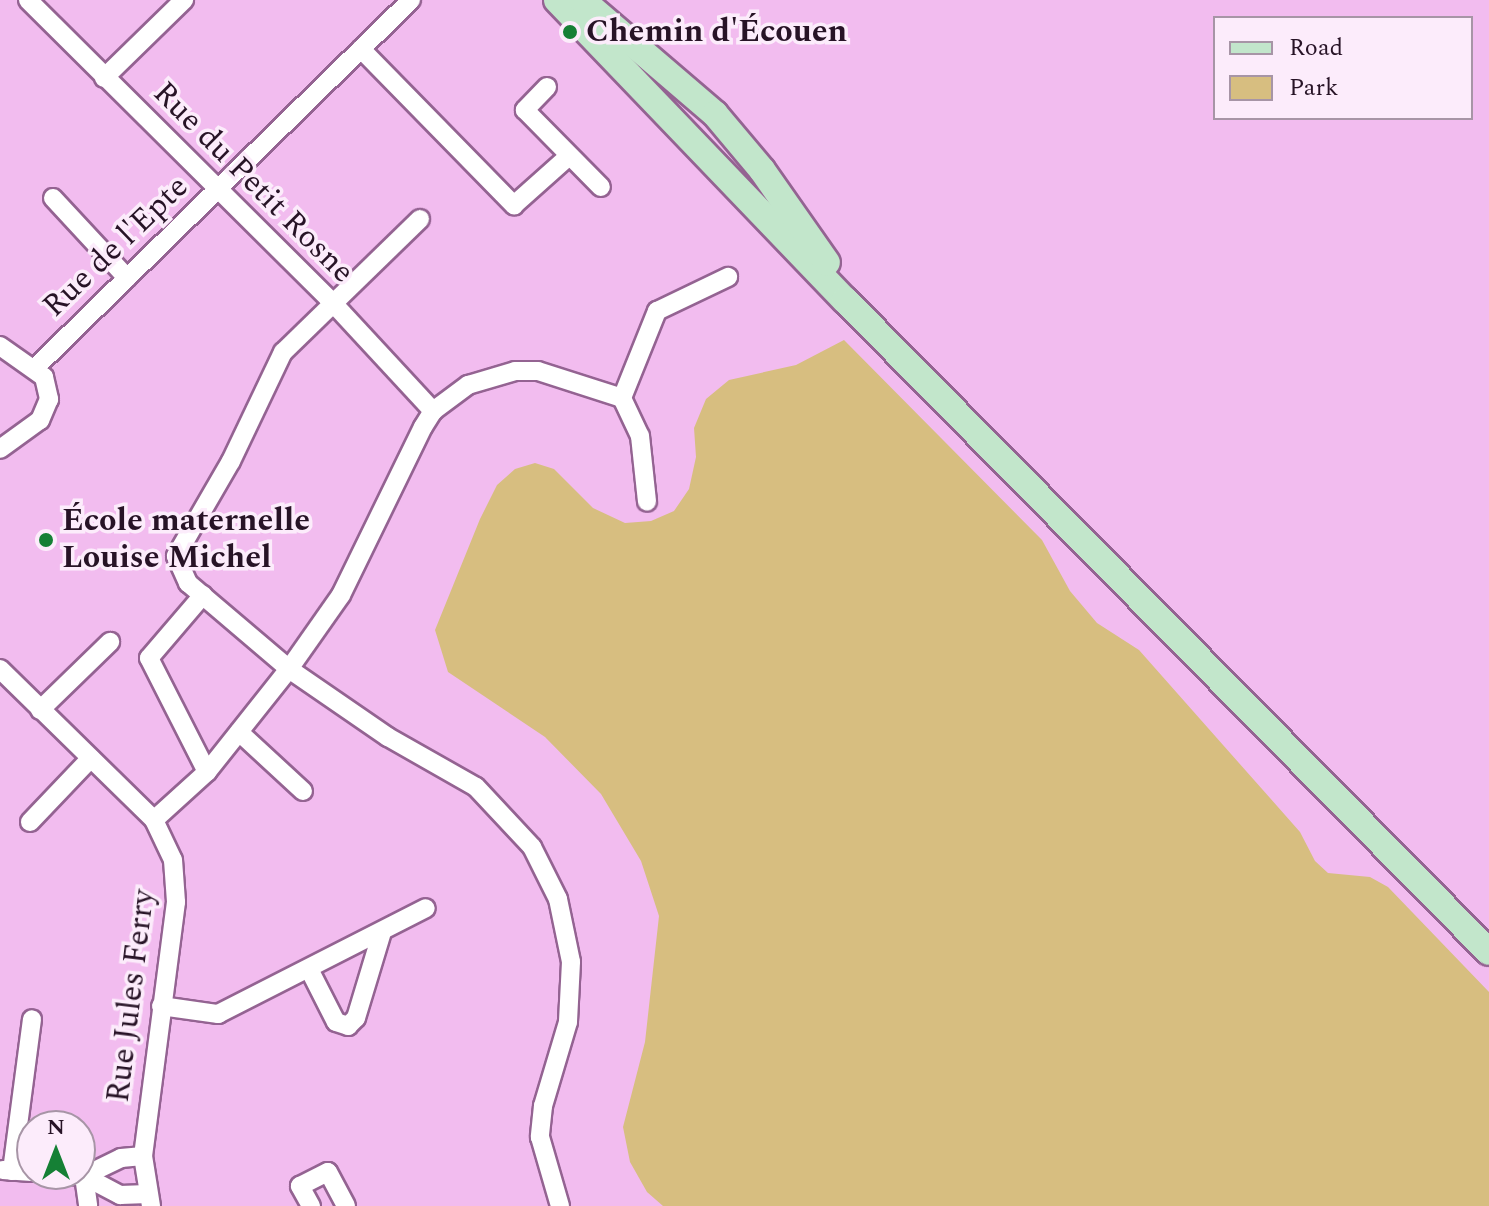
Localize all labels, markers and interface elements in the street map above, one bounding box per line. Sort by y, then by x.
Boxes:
place label: Chemin d'Écouen [586,13,847,51]
legend [1213,16,1473,120]
marker: Chemin d'Écouen [561,23,579,41]
text: Road [1289,30,1343,66]
text: Park [1289,70,1339,106]
street label: Rue du Petit Rosne [144,74,362,292]
street label: Rue de l'Epte [35,168,197,326]
place label: École maternelle Louise Michel [62,503,310,578]
marker: École maternelle Louise Michel [37,531,55,549]
street label: Rue Jules Ferry [100,887,164,1105]
north arrow [16,1110,96,1190]
text: N [47,1111,65,1144]

